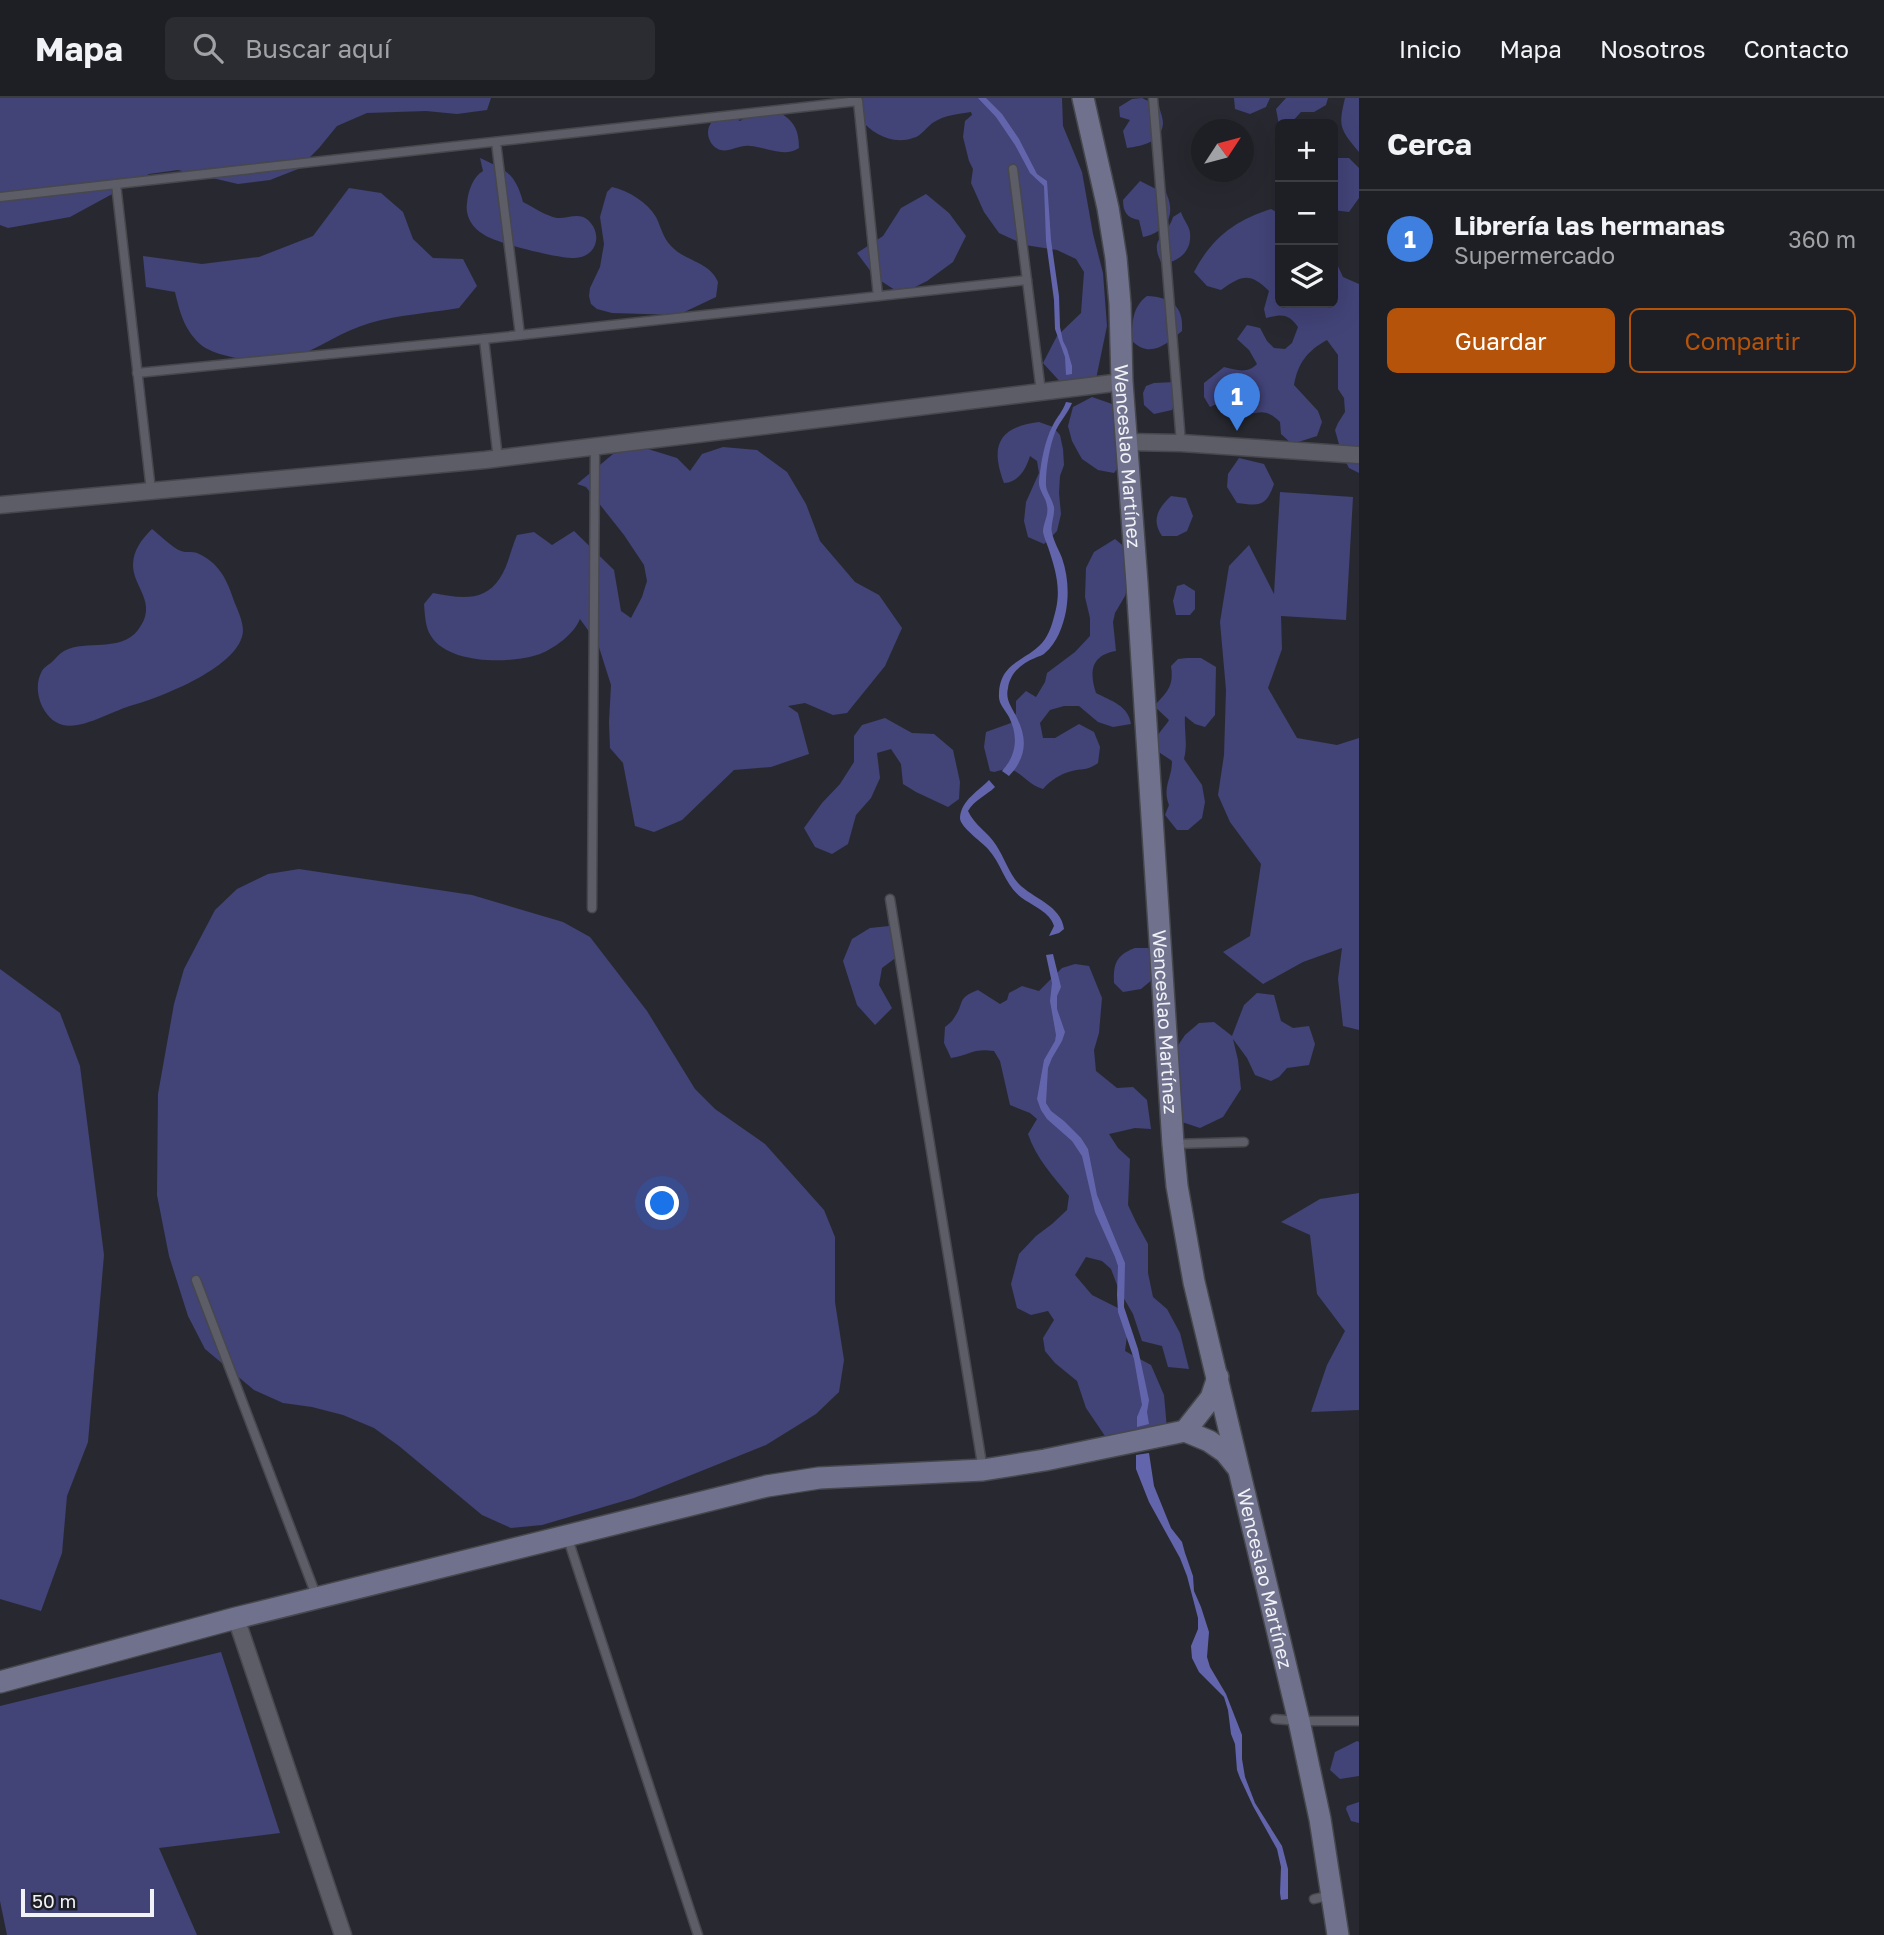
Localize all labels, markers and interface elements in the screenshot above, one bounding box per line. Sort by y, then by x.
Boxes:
search box [165,17,655,80]
text: Mapa [35,29,123,68]
icon: search [189,29,227,67]
text: Buscar aquí [245,33,391,64]
text: Inicio [1399,34,1461,63]
text: Mapa [1499,34,1562,63]
text: Nosotros [1600,34,1706,63]
text: Contacto [1744,34,1849,63]
north arrow [1191,119,1254,182]
map controls [1275,119,1338,308]
button: + [1275,119,1338,182]
text: Cerca [1387,126,1472,162]
button: − [1275,182,1338,245]
text: Librería las hermanas [1454,210,1725,241]
text: 1 [1404,225,1416,253]
text: 360 m [1788,225,1856,253]
text: Supermercado [1454,241,1615,269]
button: layers [1275,245,1338,308]
button: Guardar [1387,308,1615,373]
button: Compartir [1629,308,1856,373]
street label: Wenceslao Martínez [1111,364,1146,549]
pin: 1 [1214,373,1260,431]
street label: Wenceslao Martínez [1148,929,1183,1115]
your location [645,1186,679,1220]
street label: Wenceslao Martínez [1233,1486,1298,1671]
scale bar [21,1886,154,1918]
text: 50 m [32,1889,76,1912]

